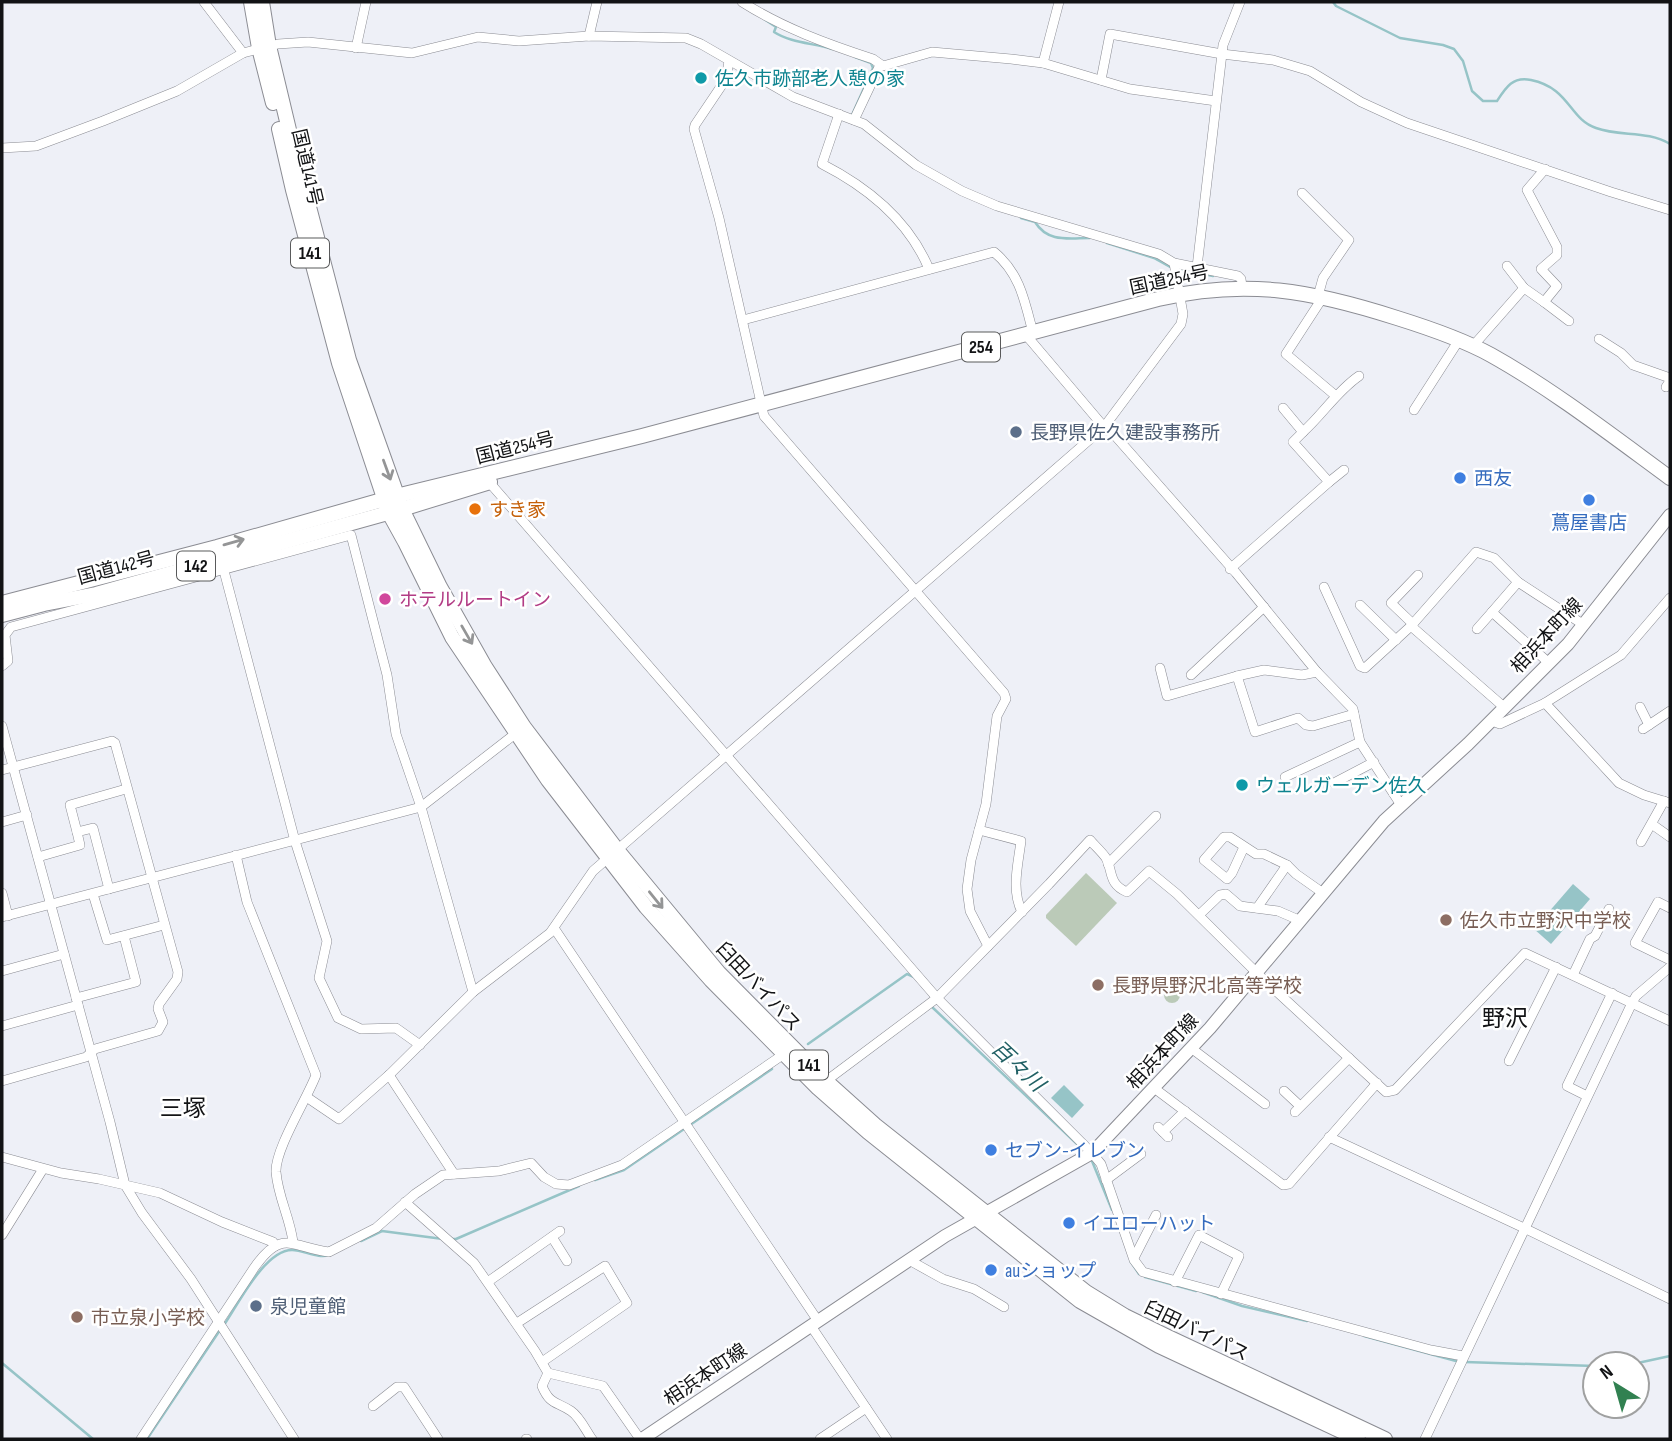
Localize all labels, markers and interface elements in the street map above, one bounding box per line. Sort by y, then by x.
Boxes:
place label: 佐久市跡部老人憩の家 [715,68,905,91]
marker: 佐久市跡部老人憩の家 [693,70,709,86]
street label: 国道141号 [287,127,327,208]
road number: 141 [291,239,329,268]
street label: 国道254号 [1128,261,1211,300]
road number: 254 [962,332,1000,362]
place label: 長野県佐久建設事務所 [1030,422,1220,445]
marker: 長野県佐久建設事務所 [1008,424,1024,440]
street label: 国道254号 [474,428,557,469]
one-way arrow [381,458,394,480]
place label: 西友 [1474,468,1512,491]
marker: 西友 [1452,470,1468,486]
marker: 蔦屋書店 [1581,492,1597,508]
place label: すき家 [489,499,546,522]
marker: すき家 [467,501,483,517]
place label: 蔦屋書店 [1551,512,1627,535]
one-way arrow [222,535,244,548]
street label: 国道142号 [75,547,158,590]
road number: 142 [177,552,215,580]
place label: ホテルルートイン [399,589,551,612]
marker: ホテルルートイン [377,591,393,607]
street label: 相浜本町線 [1506,593,1588,679]
one-way arrow [460,625,474,645]
place label: ウェルガーデン佐久 [1256,775,1426,798]
marker: ウェルガーデン佐久 [1234,777,1250,793]
one-way arrow [649,890,664,908]
place label: 佐久市立野沢中学校 [1460,910,1631,933]
marker: 佐久市立野沢中学校 [1438,912,1454,928]
street label: 臼田バイパス [711,938,805,1036]
place label: 長野県野沢北高等学校 [1112,975,1302,998]
marker: 長野県野沢北高等学校 [1090,977,1106,993]
district label: 野沢 [1482,1005,1528,1033]
street label: 相浜本町線 [1122,1009,1204,1095]
water label: 百々川 [986,1036,1051,1098]
road number: 141 [790,1050,828,1080]
district label: 三塚 [160,1095,206,1123]
place label: セブン-イレブン [1005,1140,1145,1163]
marker: セブン-イレブン [983,1142,999,1158]
place label: イエローハット [1083,1213,1215,1236]
marker: イエローハット [1061,1215,1077,1231]
place label: auショップ [1005,1260,1096,1283]
marker: auショップ [983,1262,999,1278]
place label: 泉児童館 [270,1296,346,1319]
street label: 臼田バイパス [1140,1296,1252,1367]
marker: 泉児童館 [248,1298,264,1314]
place label: 市立泉小学校 [91,1307,205,1330]
marker: 市立泉小学校 [69,1309,85,1325]
street label: 相浜本町線 [660,1339,752,1411]
north arrow [1581,1350,1651,1420]
text: N [1596,1360,1618,1385]

